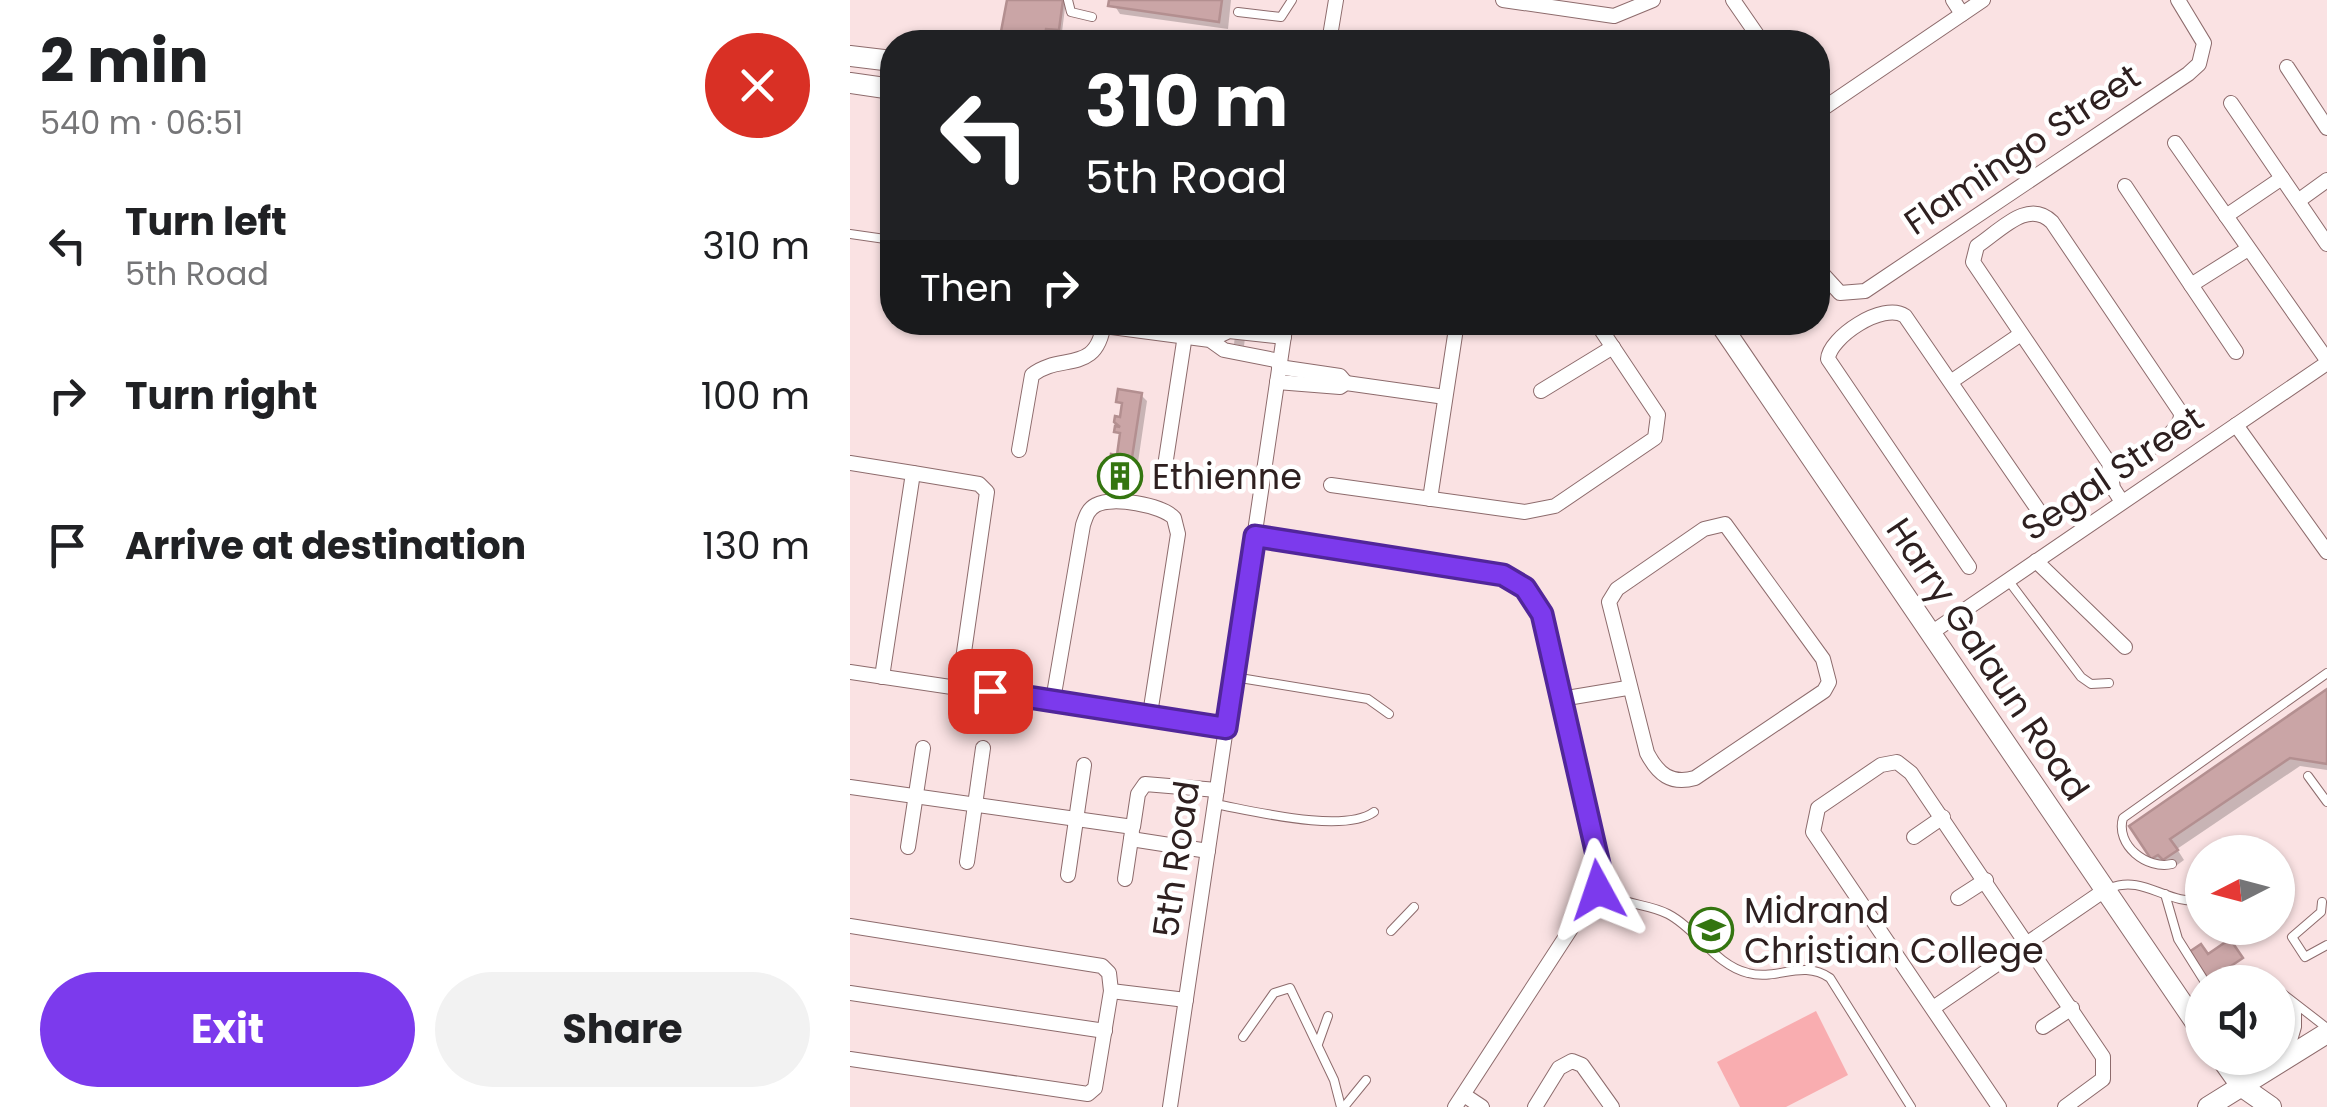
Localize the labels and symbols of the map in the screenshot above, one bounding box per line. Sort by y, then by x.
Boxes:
street label: Flamingo Street [1894,52,2150,246]
street label: Segal Street [2011,394,2213,552]
place label: Ethienne [1152,452,1302,501]
building icon: Ethienne [1097,453,1143,499]
street label: Harry Galaun Road [1875,508,2101,810]
pin [948,649,1033,734]
street label: 5th Road [1141,778,1211,940]
north arrow [2185,835,2295,945]
position arrow [1546,838,1650,942]
place label: Midrand Christian College [1744,886,2044,975]
school or university icon: Midrand Christian College [1688,907,1734,953]

